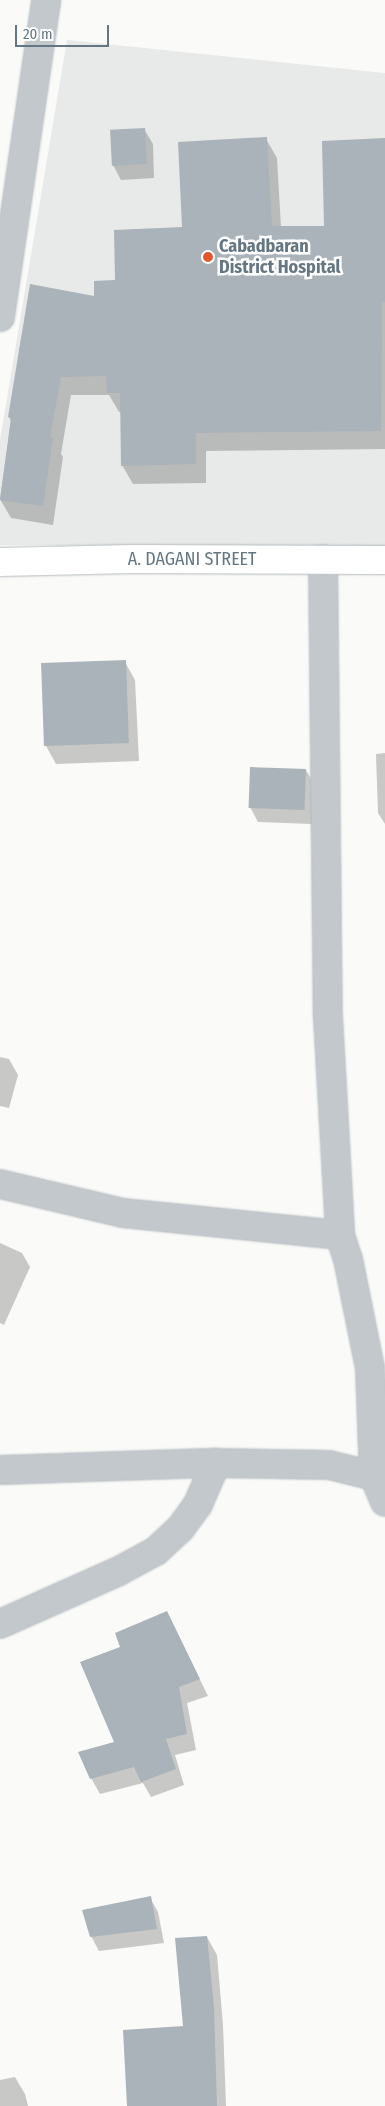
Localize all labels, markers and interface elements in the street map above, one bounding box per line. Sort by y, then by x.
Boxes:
scale bar [18,15,111,47]
text: 20 m [23,25,53,43]
place label: Cabadbaran District Hospital [219,236,340,278]
marker: Cabadbaran District Hospital [201,250,215,264]
street label: A. DAGANI STREET [128,548,256,570]

